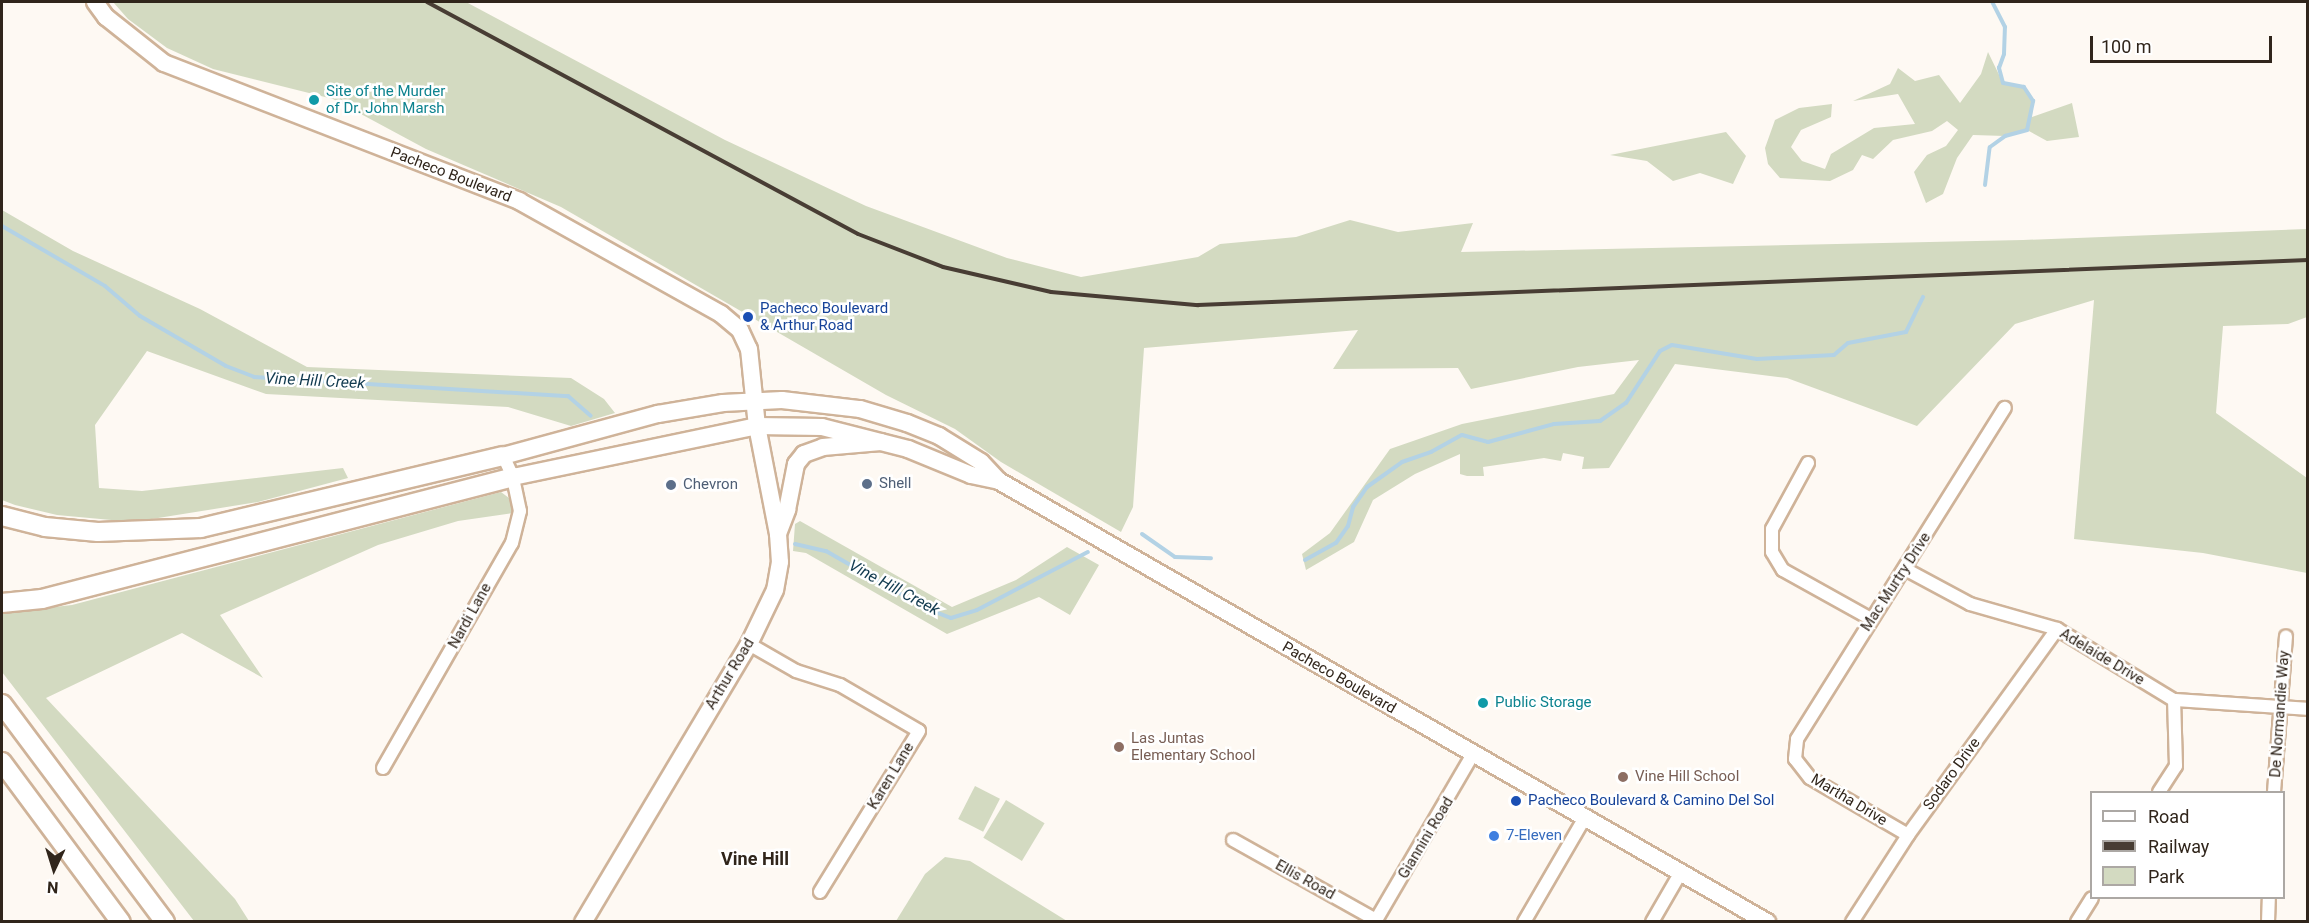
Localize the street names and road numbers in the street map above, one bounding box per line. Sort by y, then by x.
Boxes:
street label: Pacheco Boulevard [388,144,514,206]
street label: Mac Murtry Drive [1857,529,1935,635]
street label: Nardi Lane [445,580,495,652]
street label: Adelaide Drive [2056,625,2148,689]
street label: Arthur Road [702,635,758,713]
street label: Pacheco Boulevard [1279,638,1399,718]
street label: De Normandie Way [2267,650,2293,778]
street label: Sodaro Drive [1920,734,1984,814]
street label: Karen Lane [864,739,918,813]
street label: Martha Drive [1808,770,1890,830]
street label: Giannini Road [1395,794,1457,882]
street label: Ellis Road [1272,856,1338,904]

